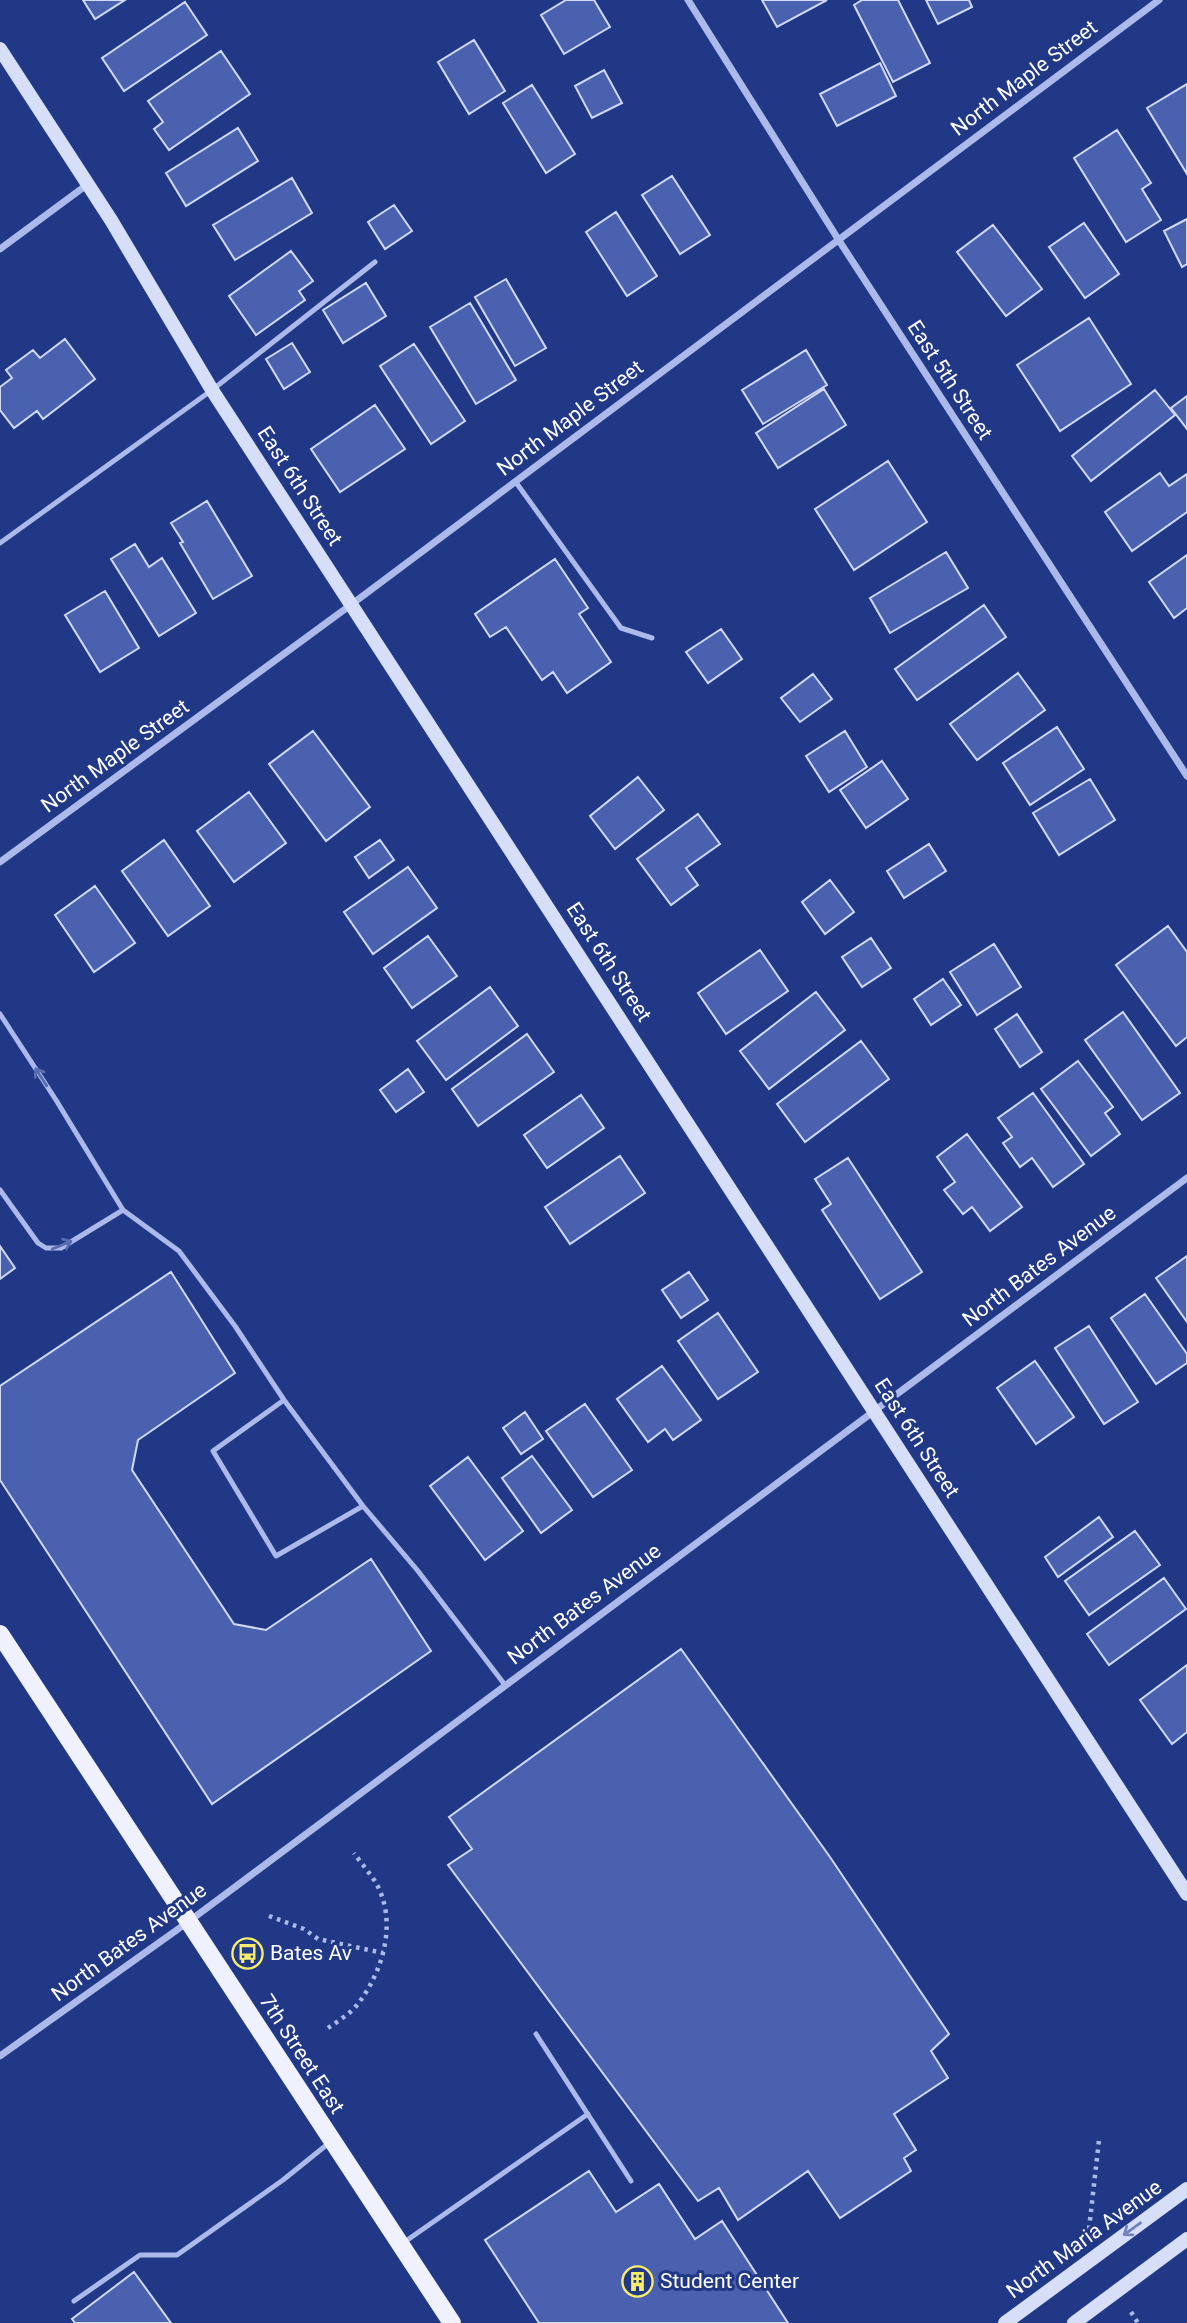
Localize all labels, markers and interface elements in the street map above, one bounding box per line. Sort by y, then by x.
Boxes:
street label: North Maple Street [946,15,1102,141]
street label: East 5th Street [903,316,997,444]
street label: North Maple Street [492,355,648,481]
street label: East 6th Street [253,422,347,550]
street label: North Maple Street [36,694,194,818]
street label: East 6th Street [562,898,656,1026]
one-way arrow [33,1067,47,1087]
street label: North Bates Avenue [958,1201,1120,1331]
one-way arrow [51,1238,72,1250]
street label: East 6th Street [870,1374,964,1502]
street label: North Bates Avenue [503,1539,665,1669]
street label: North Bates Avenue [47,1878,211,2006]
bus stop icon: Bates Av [230,1936,264,1970]
place label: Bates Av [270,1941,352,1965]
street label: 7th Street East [255,1990,349,2118]
street label: North Maria Avenue [1002,2175,1166,2303]
one-way arrow [1123,2222,1142,2236]
building icon: Student Center [620,2264,654,2298]
place label: Student Center [660,2269,799,2293]

